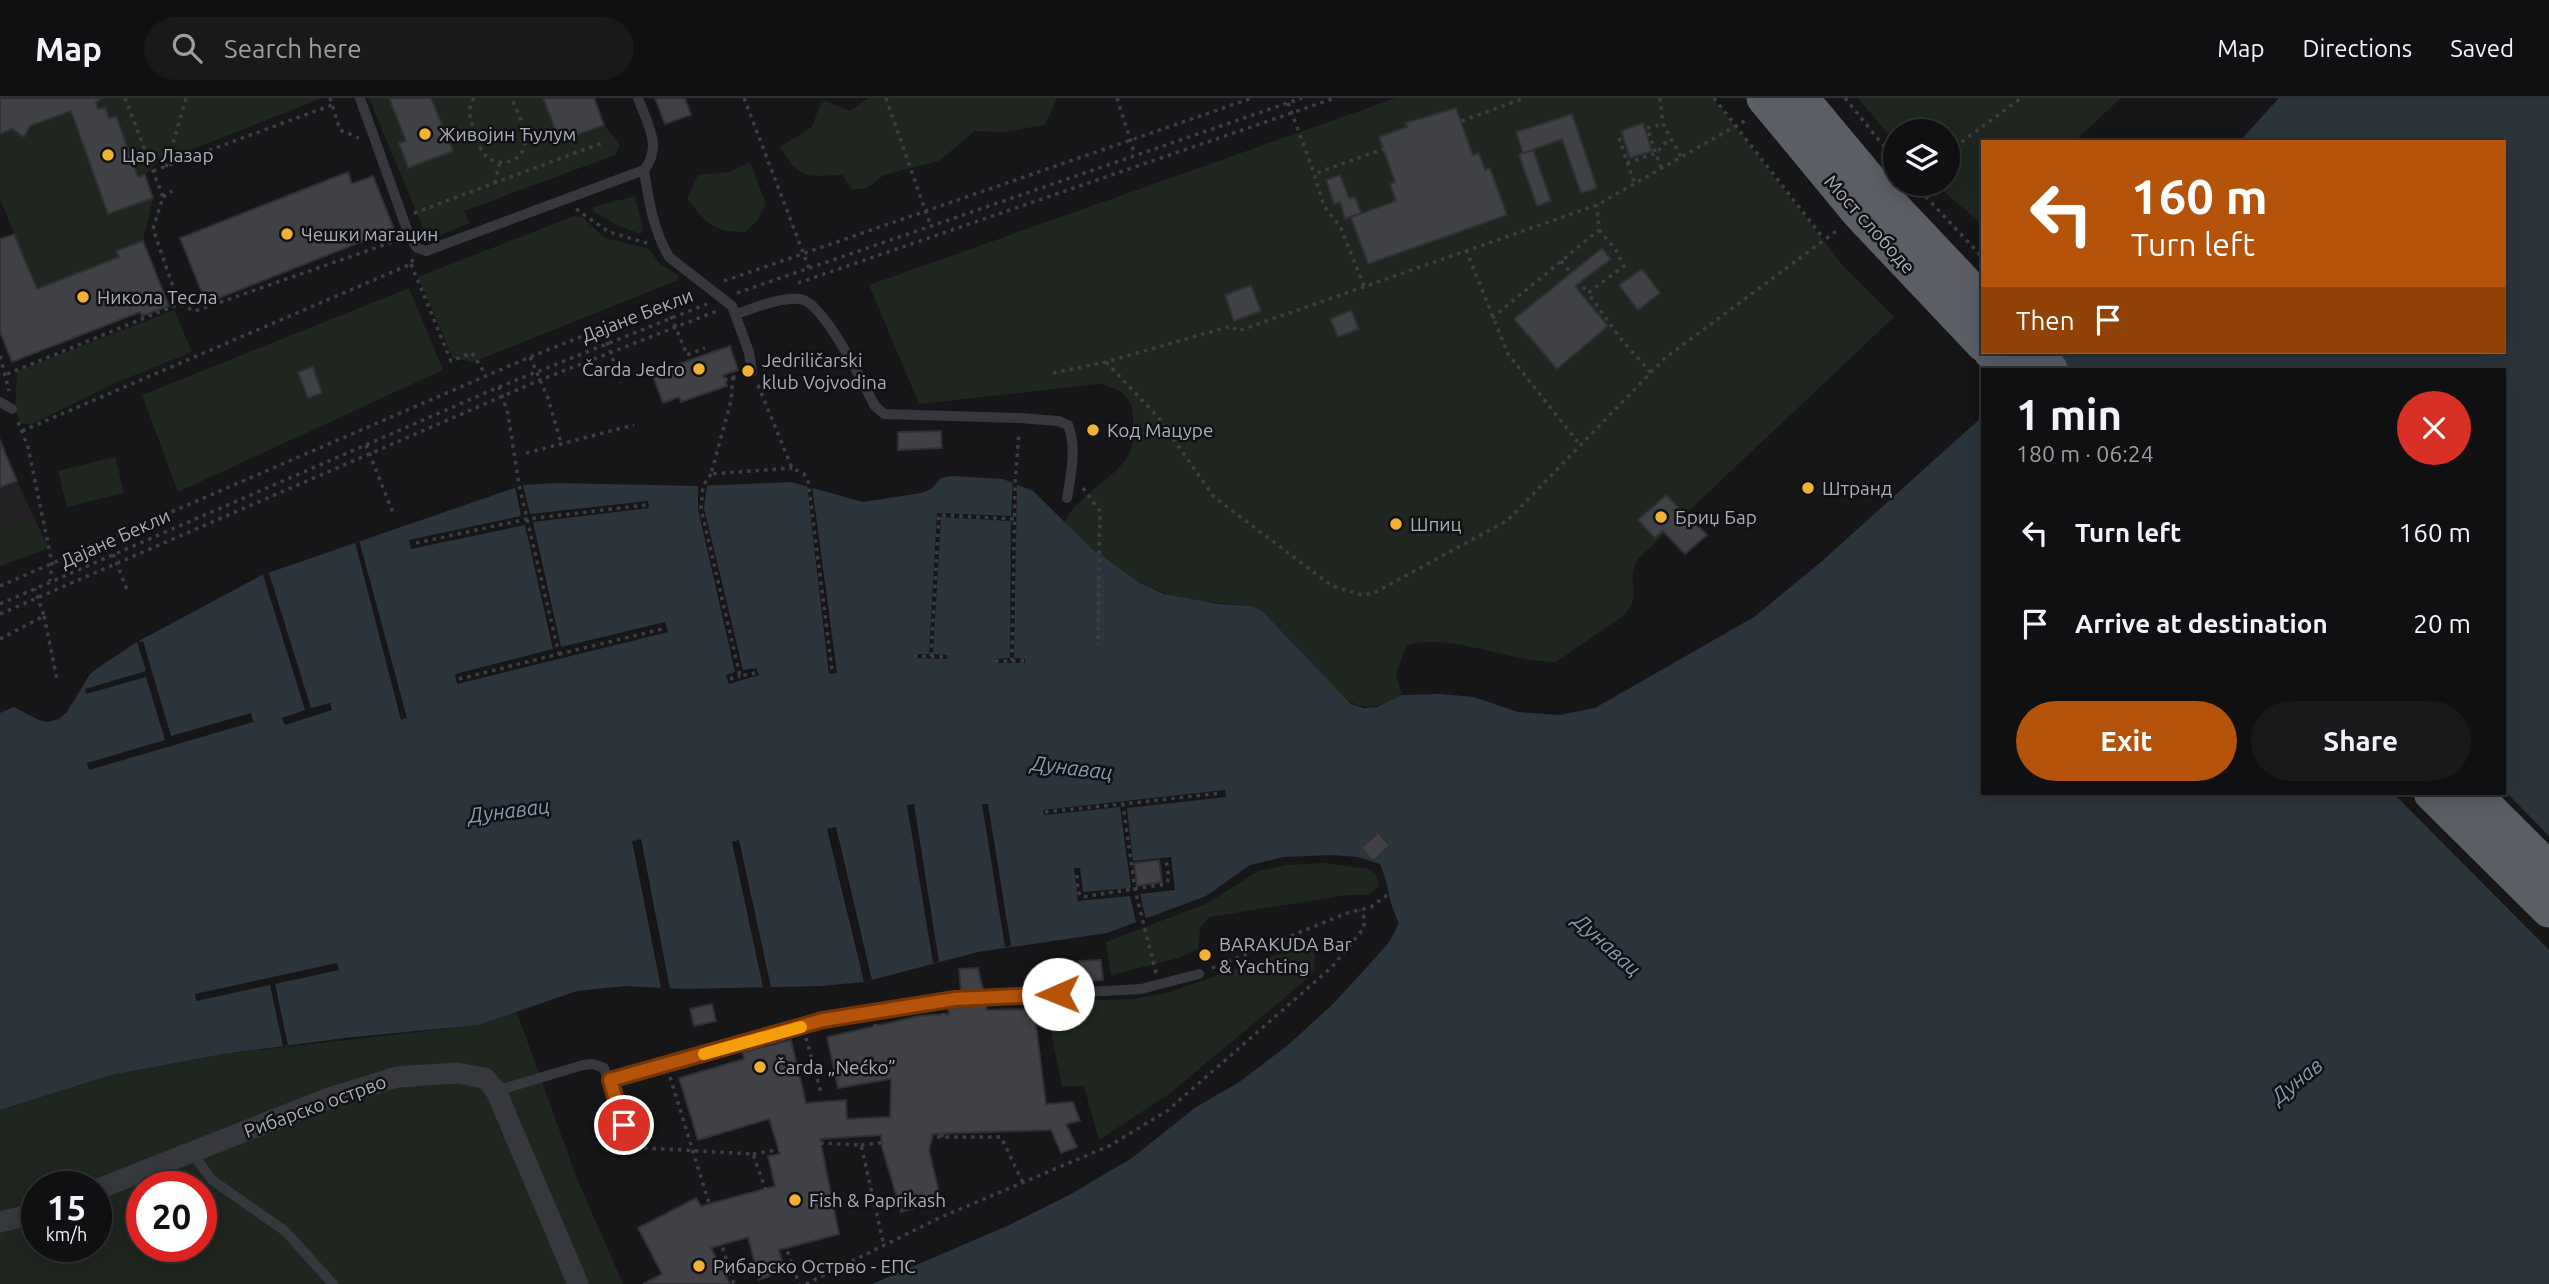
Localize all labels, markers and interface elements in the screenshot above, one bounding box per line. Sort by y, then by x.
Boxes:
search box [144,17,634,80]
icon: search [168,29,206,67]
text: Map [35,30,102,67]
text: Search here [224,34,362,63]
text: Map [2217,35,2264,62]
text: Directions [2302,35,2412,62]
text: Saved [2450,35,2514,62]
map controls [1883,119,1960,196]
button: layers [1883,119,1960,196]
place label: Живојин Ћулум [439,123,576,145]
marker: Живојин Ћулум [417,126,433,142]
place label: Цар Лазар [122,144,214,166]
marker: Цар Лазар [100,147,116,163]
icon: left [2016,168,2107,259]
text: 160 m [2131,168,2268,223]
street label: Мост слободе [1820,170,1920,278]
place label: Чешки магацин [301,223,438,245]
marker: Чешки магацин [279,226,295,242]
text: Turn left [2131,226,2255,262]
street label: Дајане Бекли [578,284,696,346]
place label: Никола Тесла [97,286,218,308]
marker: Никола Тесла [75,289,91,305]
icon: arrive [2089,301,2127,339]
text: Then [2016,306,2075,335]
place label: Jedriličarski klub Vojvodina [762,349,887,393]
place label: Čarda Jedro [582,358,685,380]
marker: Čarda Jedro [691,361,707,377]
marker: Jedriličarski klub Vojvodina [740,363,756,379]
text: 1 min [2016,391,2122,438]
button: close [2397,391,2471,465]
place label: Код Мацуре [1107,419,1213,441]
marker: Код Мацуре [1085,422,1101,438]
text: 180 m · 06:24 [2016,441,2154,466]
place label: Штранд [1822,477,1892,499]
marker: Штранд [1800,480,1816,496]
street label: Дајане Бекли [57,504,173,572]
place label: Бриџ Бар [1675,506,1757,528]
marker: Бриџ Бар [1653,509,1669,525]
place label: Шпиц [1410,513,1462,535]
icon: left [2016,514,2054,552]
marker: Шпиц [1388,516,1404,532]
text: Turn left [2075,518,2181,547]
text: 160 m [2399,518,2471,547]
icon: arrive [2016,605,2054,643]
text: Arrive at destination [2075,609,2328,638]
text: 20 m [2413,609,2471,638]
button: Exit [2016,701,2237,781]
button: Share [2251,701,2471,781]
water label: Дунавац [1028,750,1114,784]
water label: Дунавац [465,793,551,827]
water label: Дунавац [1568,907,1646,981]
place label: BARAKUDA Bar & Yachting [1219,933,1352,977]
marker: BARAKUDA Bar & Yachting [1197,947,1213,963]
position arrow [1021,957,1095,1031]
water label: Дунав [2264,1052,2327,1109]
place label: Čarda „Nećko” [774,1056,896,1078]
marker: Čarda „Nećko” [752,1059,768,1075]
street label: Рибарско острво [241,1070,389,1142]
pin [594,1095,654,1155]
icon: arrive [605,1106,643,1144]
speed limit sign: 20 [126,1171,217,1262]
text: 15 [47,1187,86,1227]
place label: Fish & Paprikash [809,1189,946,1211]
marker: Fish & Paprikash [787,1192,803,1208]
text: km/h [46,1224,87,1244]
place label: Рибарско Острво - ЕПС [713,1255,916,1277]
marker: Рибарско Острво - ЕПС [691,1258,707,1274]

